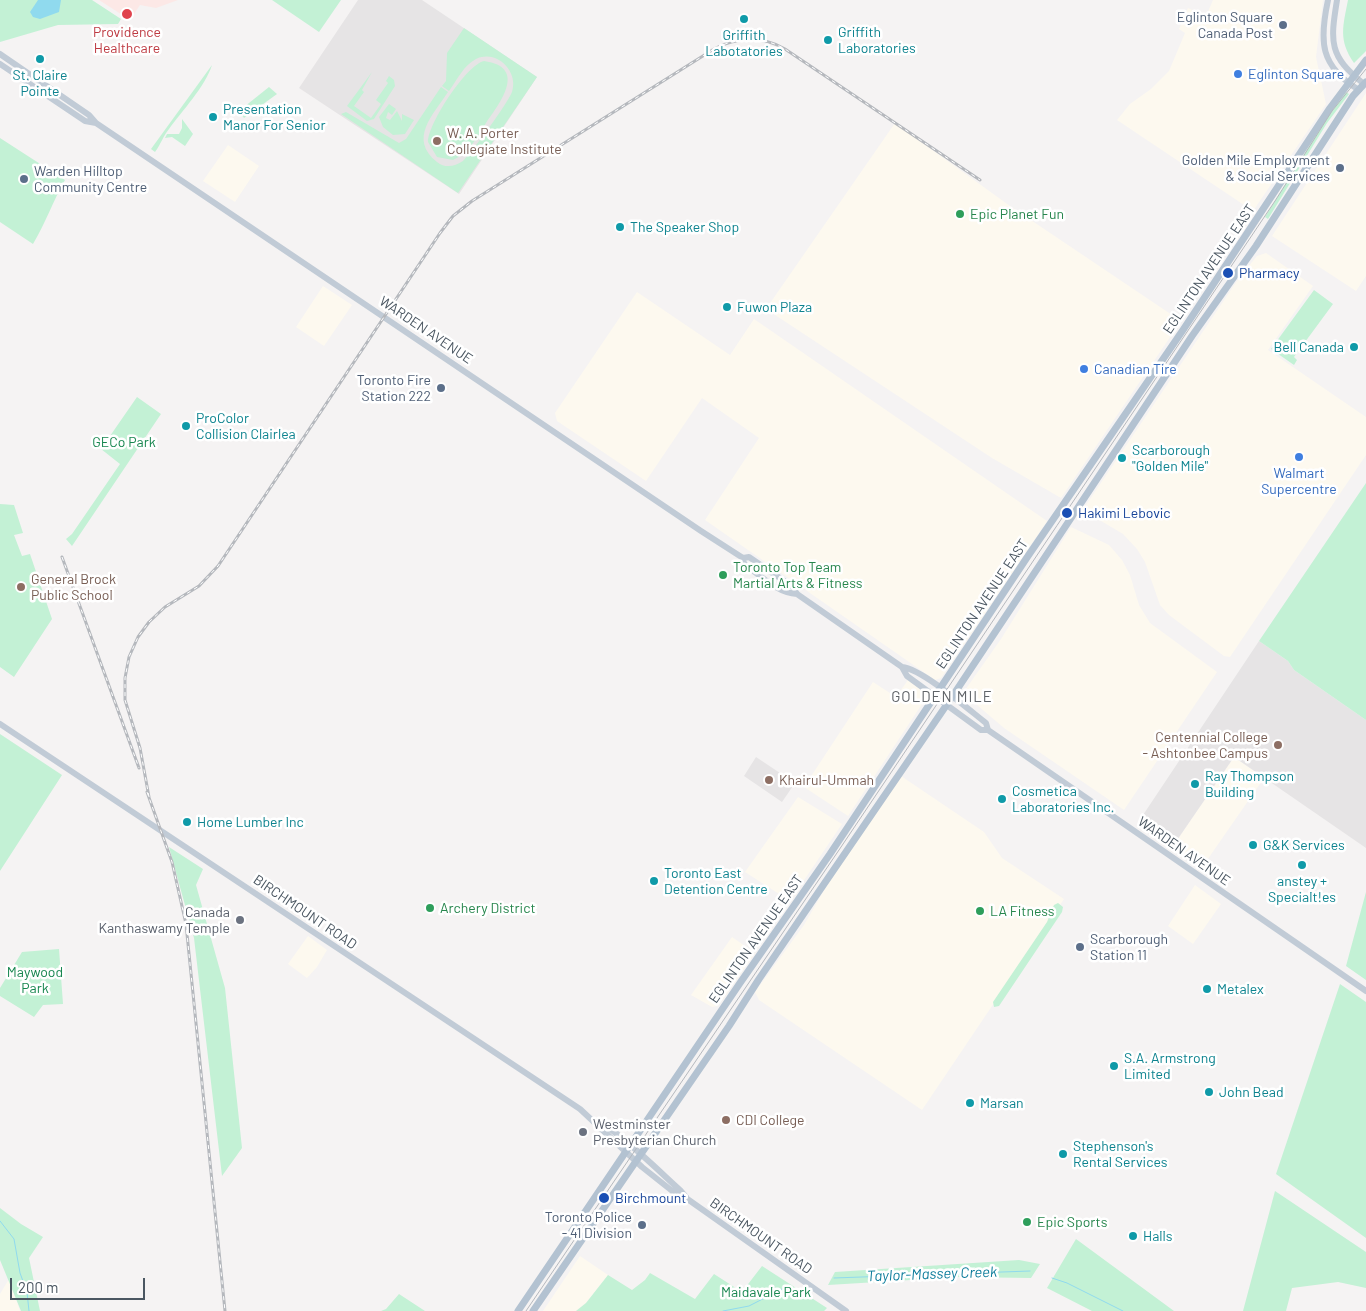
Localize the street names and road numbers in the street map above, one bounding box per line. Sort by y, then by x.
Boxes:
street label: EGLINTON AVENUE EAST [1159,201,1259,337]
street label: WARDEN AVENUE [376,293,476,367]
street label: EGLINTON AVENUE EAST [932,536,1032,672]
street label: WARDEN AVENUE [1135,813,1233,889]
street label: BIRCHMOUNT ROAD [250,871,360,953]
street label: EGLINTON AVENUE EAST [705,872,807,1006]
street label: BIRCHMOUNT ROAD [707,1194,815,1278]

